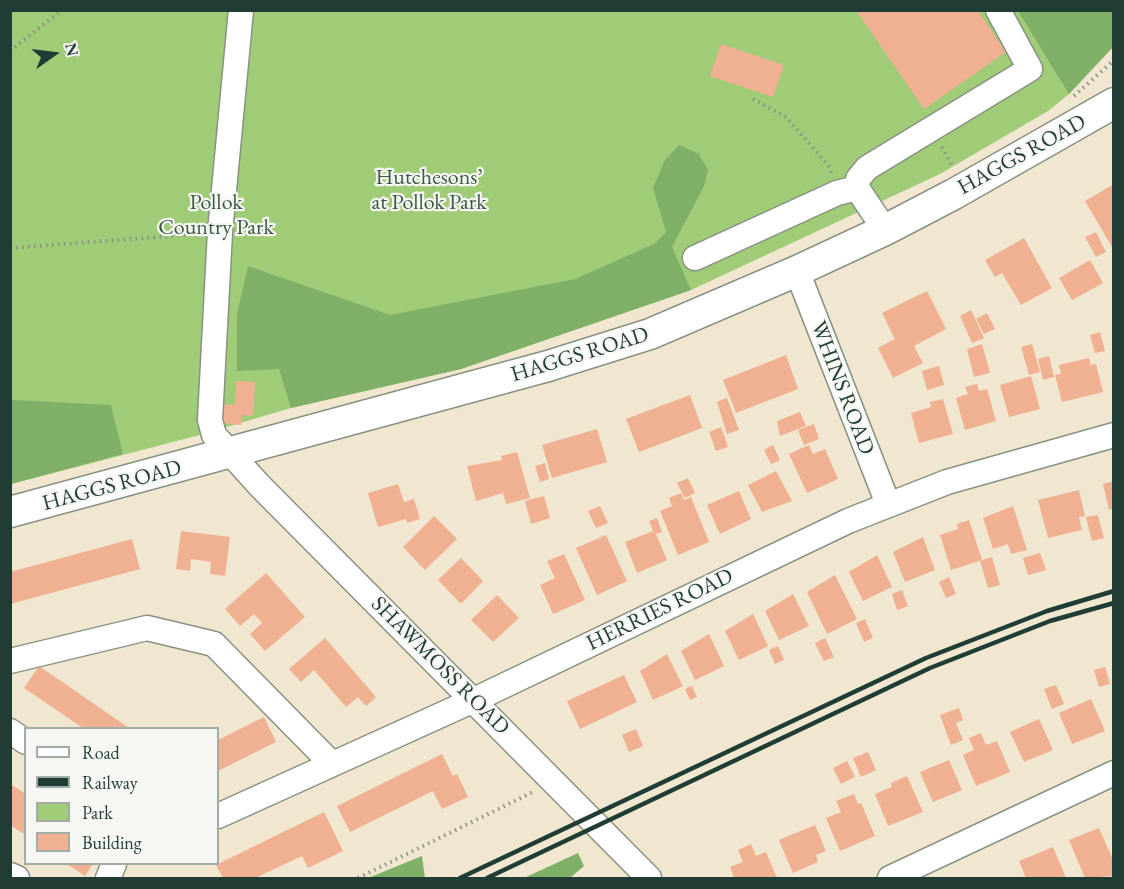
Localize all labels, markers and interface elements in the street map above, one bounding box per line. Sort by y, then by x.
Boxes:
north arrow [24,24,84,84]
text: N [60,41,84,58]
street label: HAGGS ROAD [953,109,1091,201]
park label: Hutchesons’ at Pollok Park [371,165,487,216]
park label: Pollok Country Park [158,190,274,242]
street label: WHINS ROAD [804,317,880,459]
street label: HAGGS ROAD [508,322,652,388]
street label: HAGGS ROAD [40,455,184,517]
street label: HERRIES ROAD [582,563,738,657]
street label: SHAWMOSS ROAD [365,591,515,741]
legend [24,727,219,865]
text: Road [82,741,120,764]
text: Railway [82,771,138,794]
text: Park [82,801,113,824]
text: Building [82,831,142,854]

